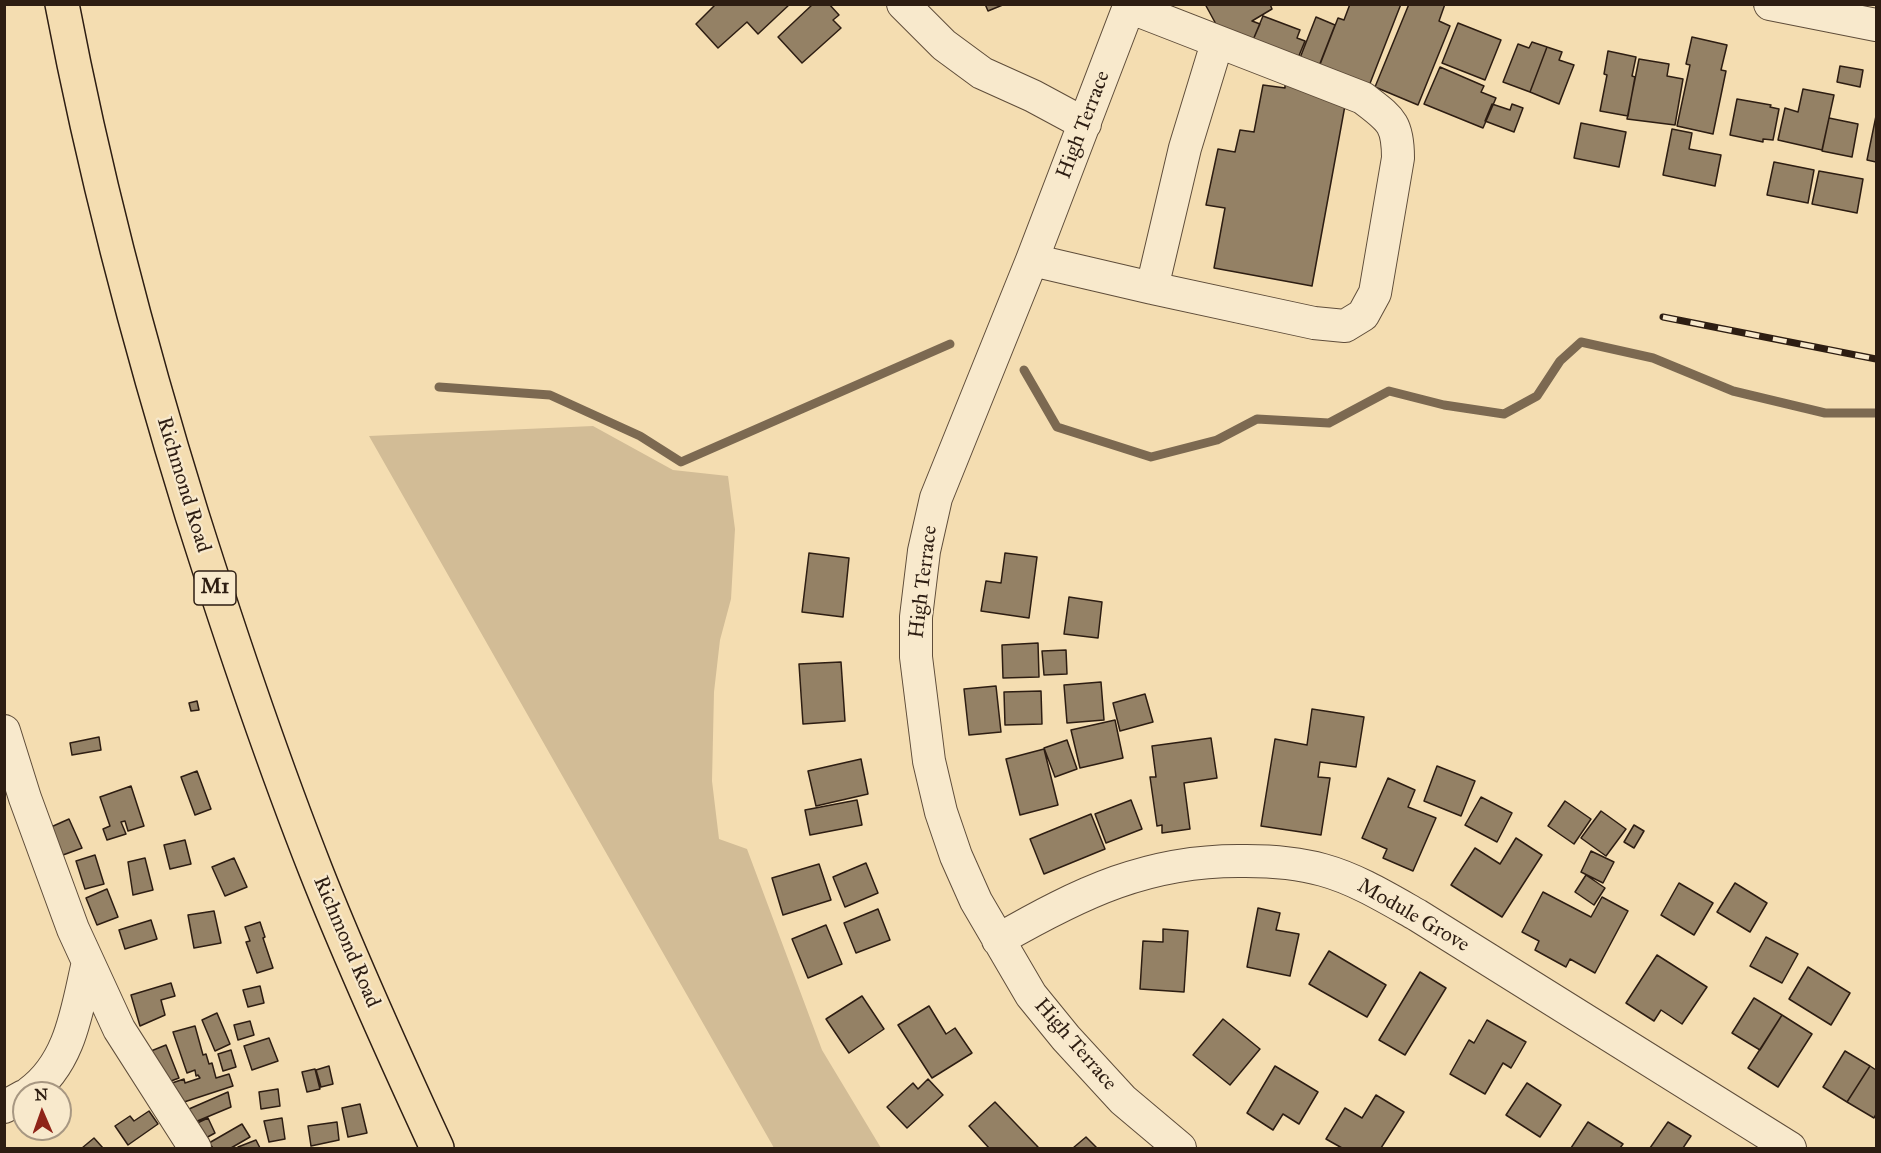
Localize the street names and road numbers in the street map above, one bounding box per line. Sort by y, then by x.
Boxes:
street label: High Terrace [1052,67,1116,183]
street label: Richmond Road [150,414,216,556]
street label: High Terrace [905,524,943,640]
road number: M1 [194,571,236,605]
street label: Richmond Road [307,872,385,1012]
street label: Module Grove [1353,874,1473,958]
street label: High Terrace [1028,994,1122,1096]

